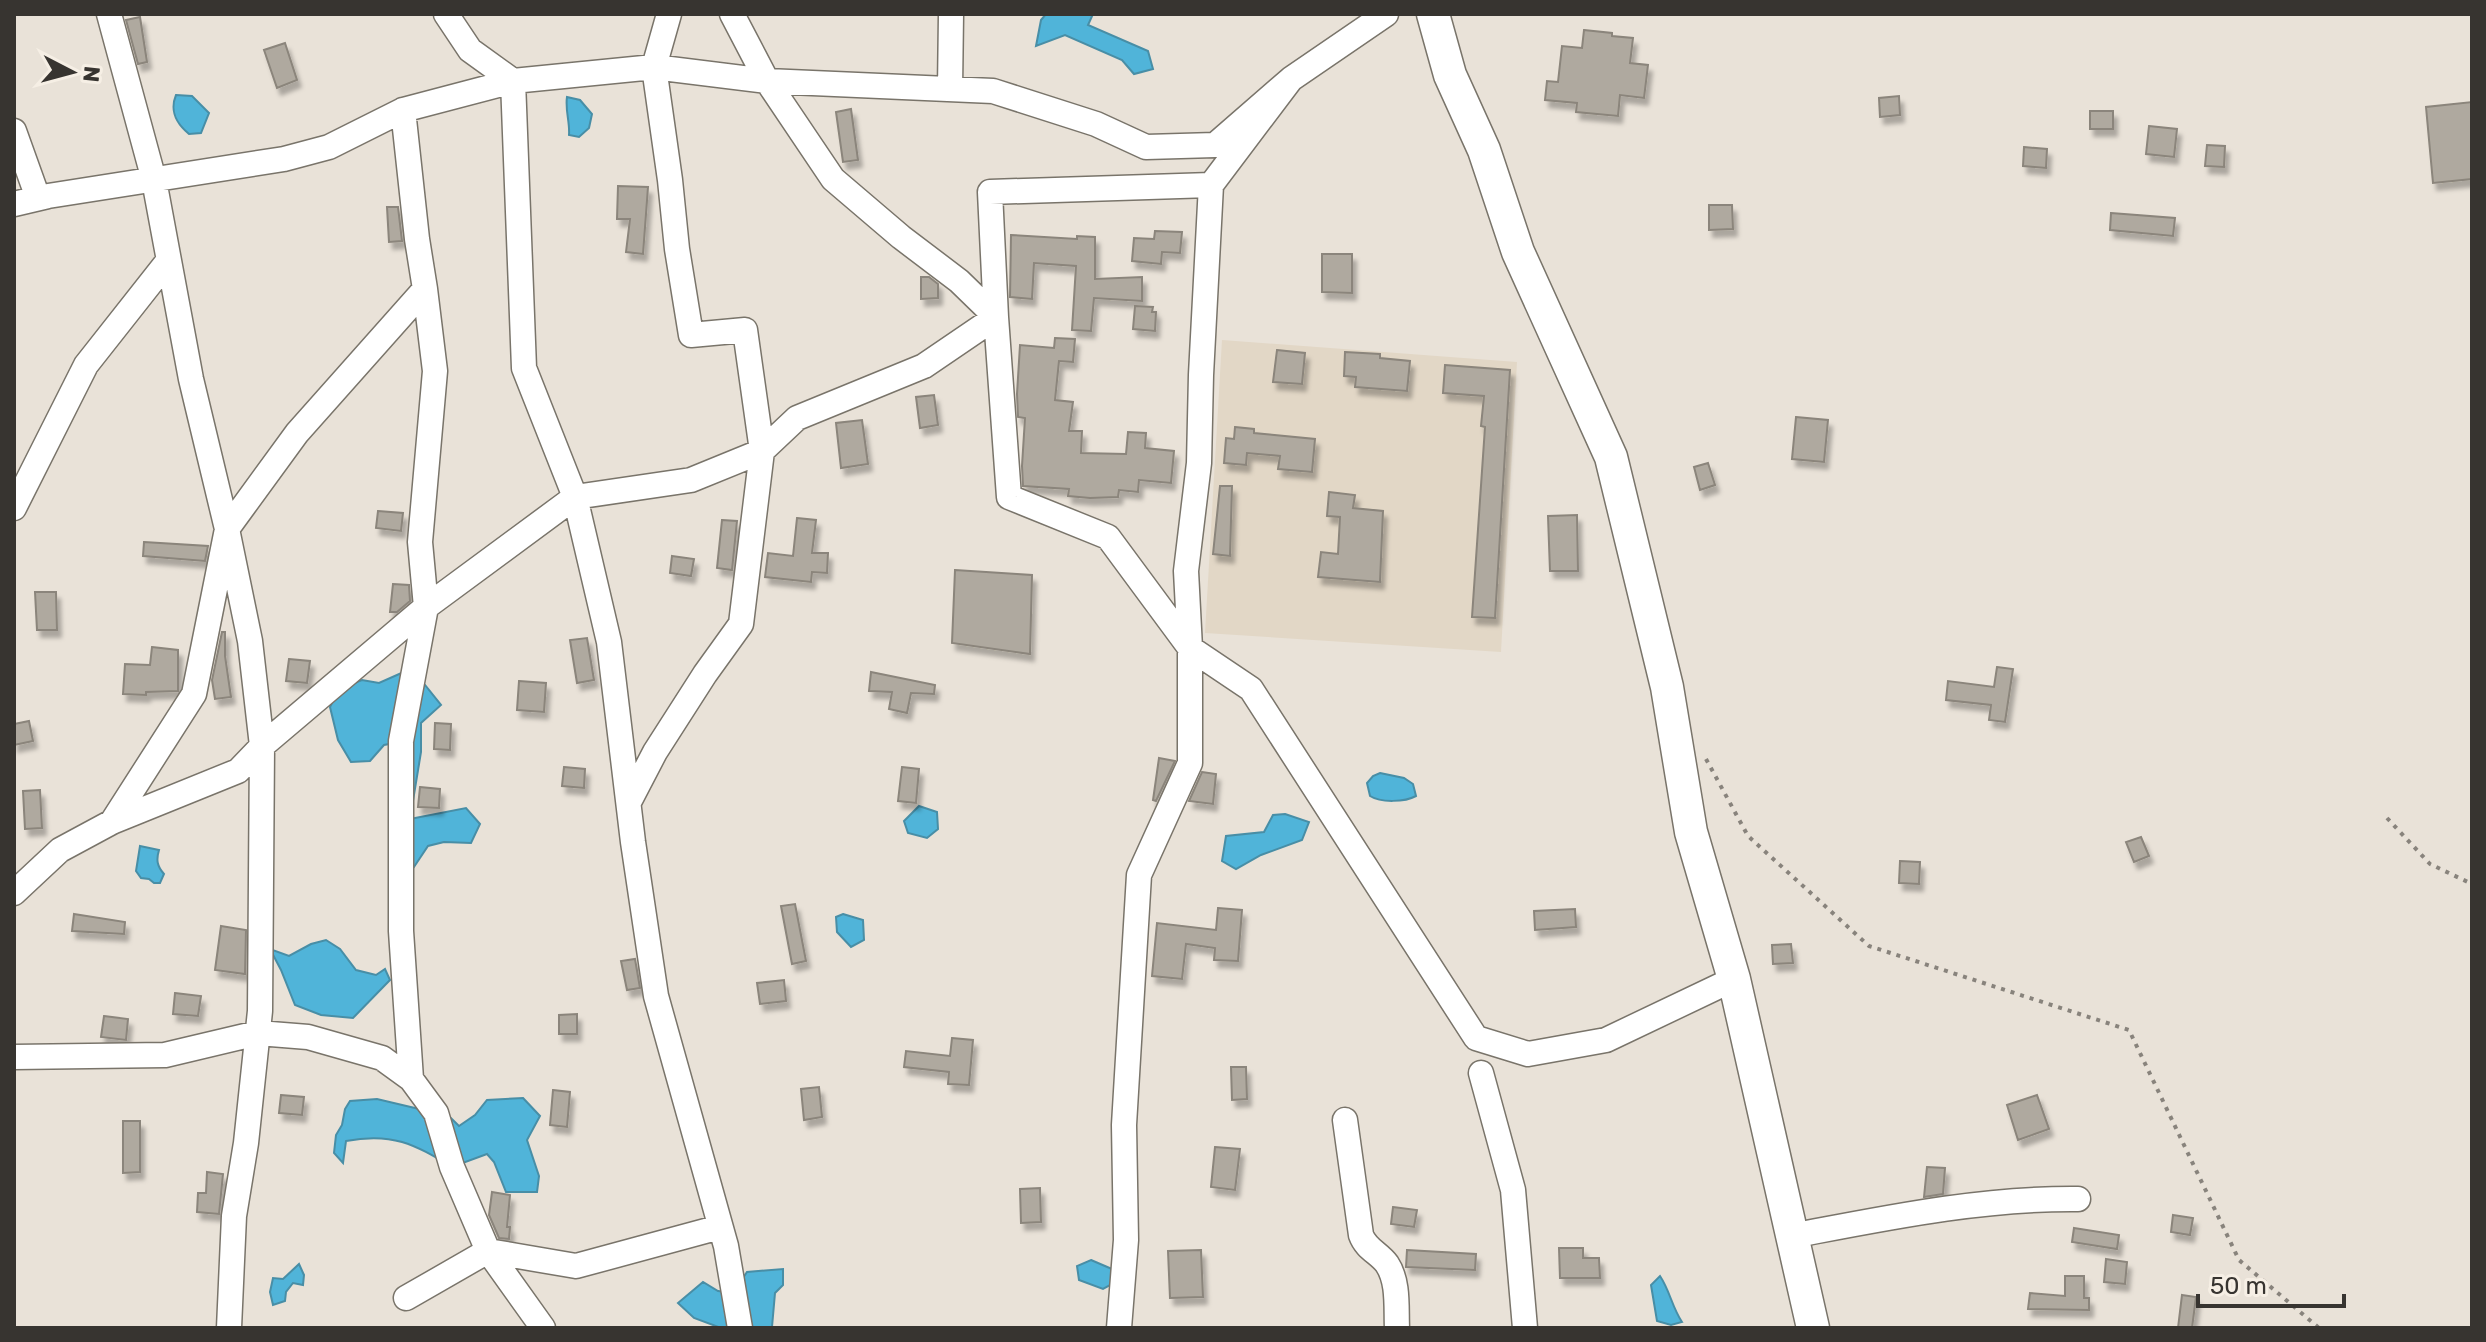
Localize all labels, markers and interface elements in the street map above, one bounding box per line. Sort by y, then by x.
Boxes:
north arrow [32,32,112,112]
text: N [77,65,106,83]
scale bar [2198,1258,2344,1308]
text: 50 m [2210,1272,2267,1300]

